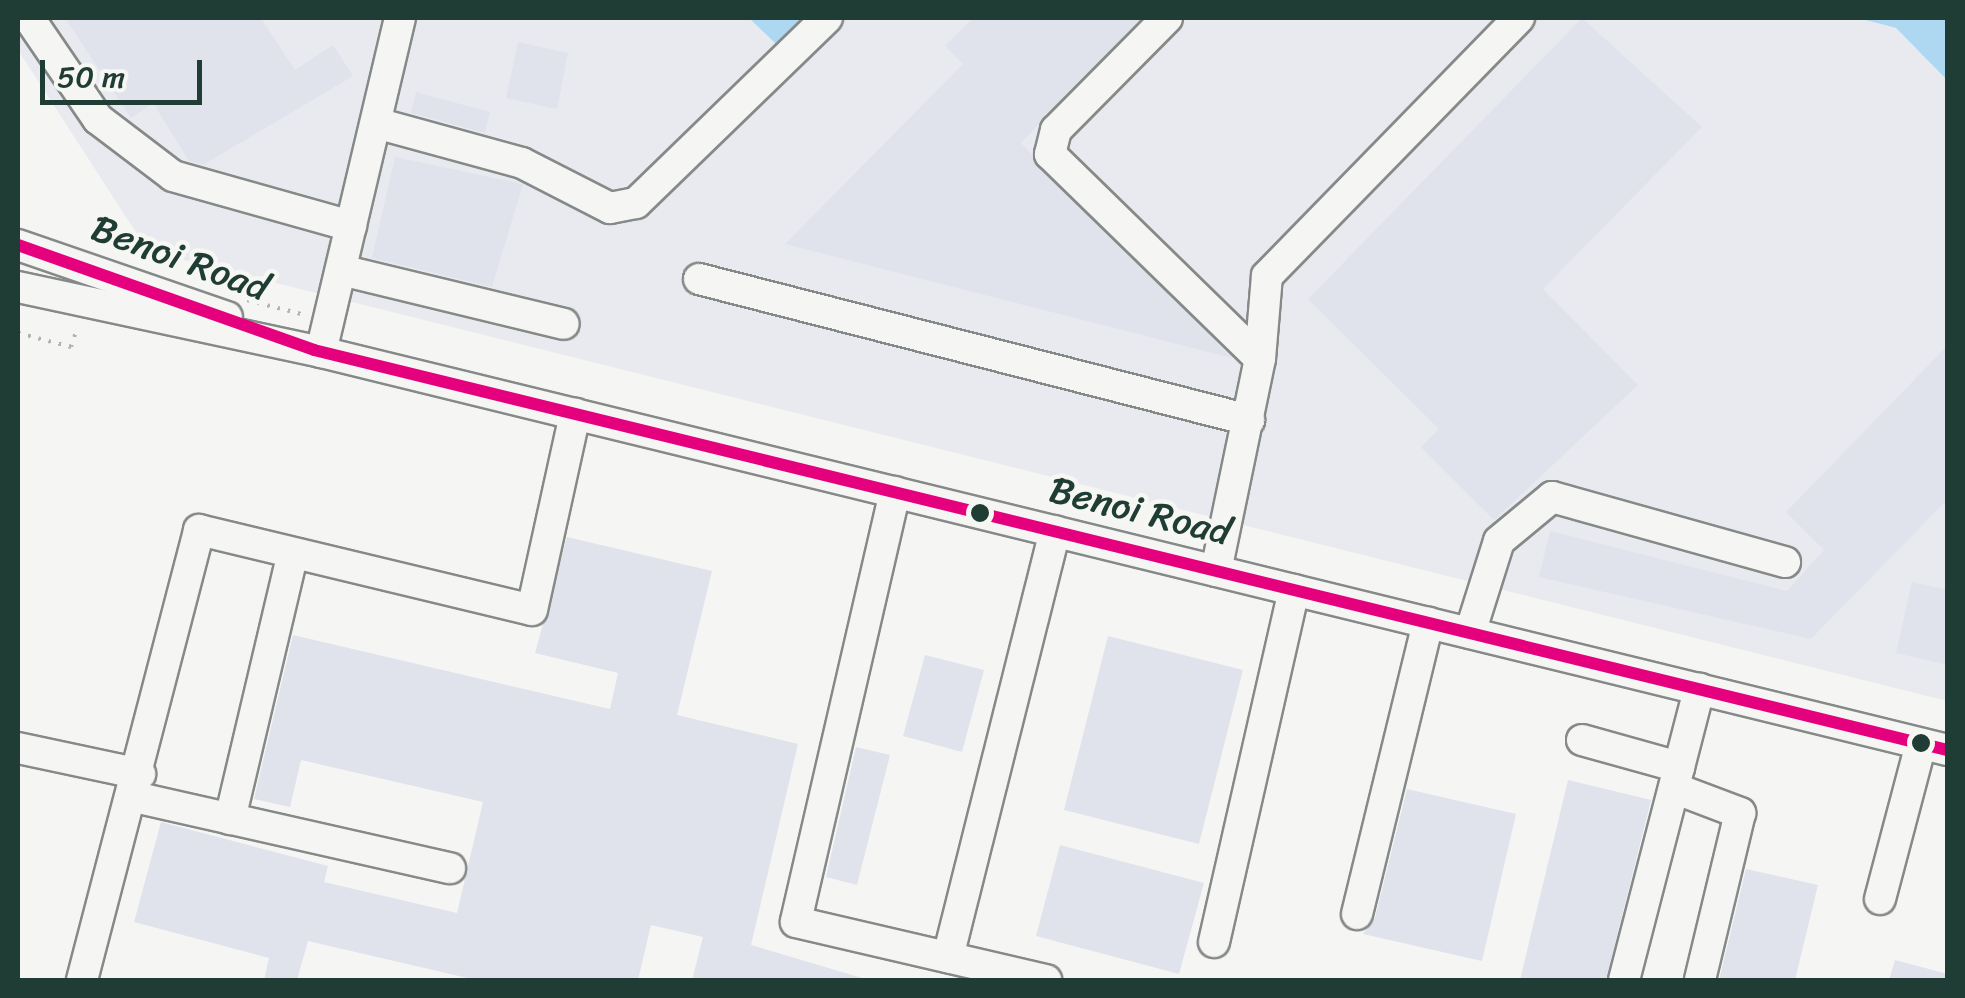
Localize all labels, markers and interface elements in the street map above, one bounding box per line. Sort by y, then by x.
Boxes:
scale bar [45,40,208,102]
text: 50 m [57,50,125,104]
street label: Benoi Road [85,205,275,311]
street label: Benoi Road [1045,466,1235,556]
unlabelled marker [970,503,990,523]
unlabelled marker [1911,733,1931,753]

